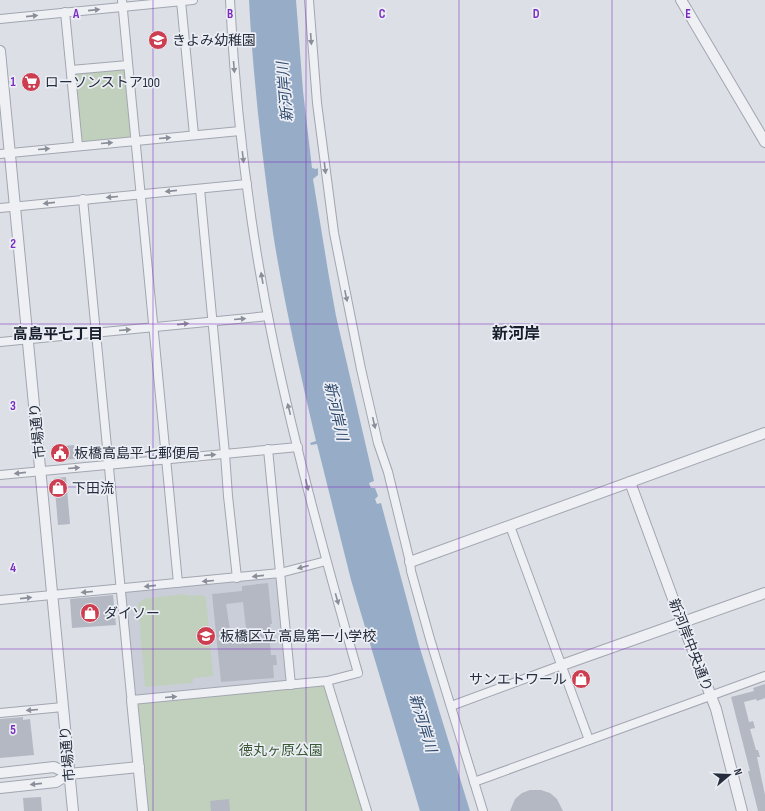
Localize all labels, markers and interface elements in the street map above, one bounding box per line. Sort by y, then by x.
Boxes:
text: A [72,6,80,22]
one-way arrow [88,6,100,13]
text: B [227,6,233,22]
text: C [379,6,386,22]
text: D [533,6,540,22]
text: E [685,6,691,22]
one-way arrow [26,12,38,19]
school or university icon: きよみ幼稚園 [147,29,169,51]
place label: きよみ幼稚園 [172,32,256,49]
one-way arrow [308,33,315,45]
water label: 新河岸川 [273,59,298,123]
one-way arrow [231,61,237,73]
supermarket icon: ローソンストア100 [20,71,42,93]
text: 1 [10,74,16,90]
place label: ローソンストア100 [45,74,160,91]
one-way arrow [159,134,171,141]
one-way arrow [101,140,113,147]
one-way arrow [38,146,50,153]
one-way arrow [240,151,246,163]
one-way arrow [322,162,328,174]
one-way arrow [165,188,177,194]
one-way arrow [106,193,118,200]
one-way arrow [43,199,55,206]
text: 2 [10,236,16,252]
one-way arrow [258,272,264,284]
one-way arrow [343,290,349,303]
one-way arrow [234,316,246,322]
one-way arrow [177,321,189,328]
district label: 高島平七丁目 [13,325,103,344]
district label: 新河岸 [492,325,540,344]
one-way arrow [119,327,131,333]
water label: 新河岸川 [320,380,352,444]
text: 3 [10,398,16,414]
street label: 市場通り [26,402,49,460]
one-way arrow [285,403,291,415]
one-way arrow [371,417,377,430]
public building icon: 板橋高島平七郵便局 [49,442,71,464]
place label: 板橋高島平七郵便局 [74,445,200,462]
one-way arrow [204,452,216,458]
one-way arrow [68,465,80,471]
one-way arrow [14,470,26,477]
shop icon: 下田流 [47,477,69,499]
one-way arrow [304,479,310,491]
place label: 下田流 [72,480,114,497]
text: 4 [10,560,16,576]
one-way arrow [297,565,309,571]
one-way arrow [252,572,264,579]
one-way arrow [202,577,214,584]
one-way arrow [143,583,156,589]
one-way arrow [81,589,93,595]
one-way arrow [334,593,340,605]
one-way arrow [20,594,32,601]
street label: 新河岸中央通り [665,596,716,694]
shop icon: ダイソー [79,602,101,624]
place label: ダイソー [104,605,160,622]
school or university icon: 板橋区立 高島第一小学校 [195,625,217,647]
place label: 板橋区立 高島第一小学校 [220,628,376,645]
shop icon: サンエトワール [570,668,592,690]
place label: サンエトワール [469,671,567,688]
water label: 新河岸川 [405,692,441,757]
one-way arrow [165,693,177,700]
one-way arrow [26,706,38,713]
text: 5 [10,722,16,738]
street label: 市場通り [57,725,78,783]
park label: 徳丸ヶ原公園 [239,742,323,759]
north arrow [709,755,749,795]
text: N [731,767,745,777]
one-way arrow [30,781,42,787]

